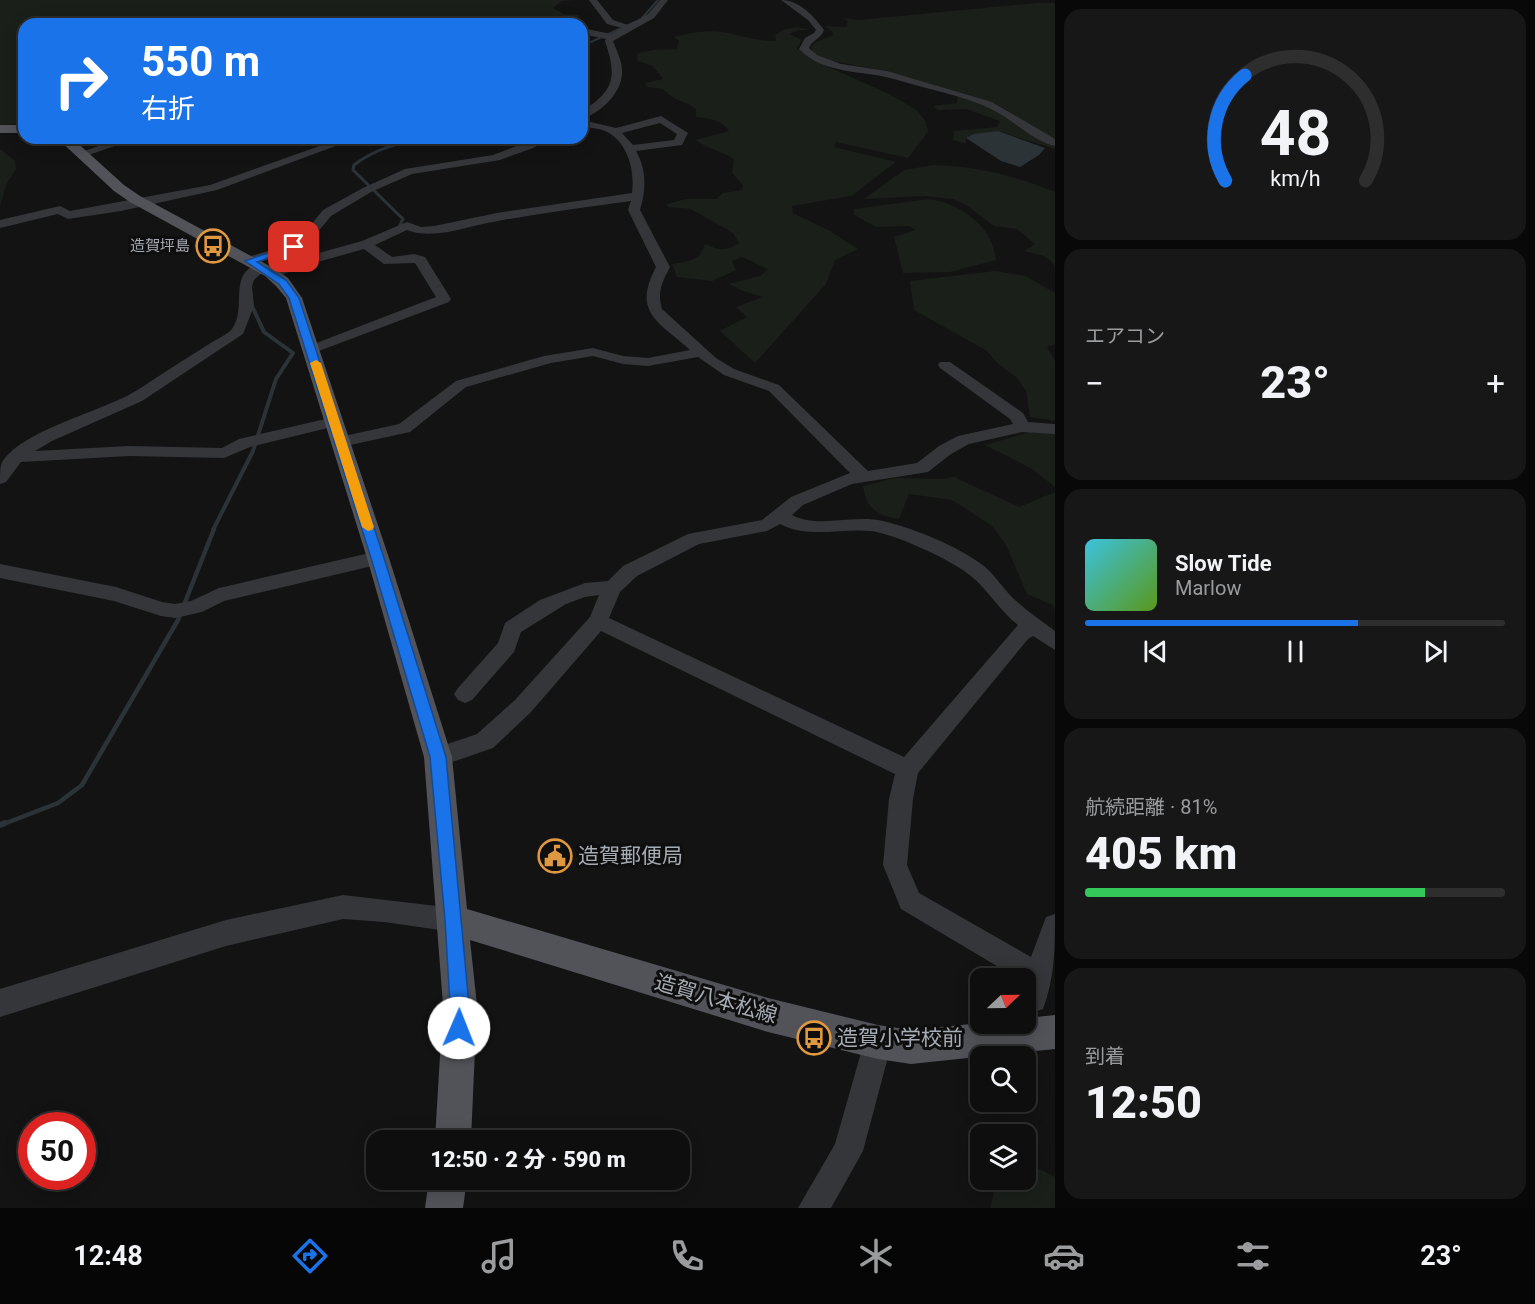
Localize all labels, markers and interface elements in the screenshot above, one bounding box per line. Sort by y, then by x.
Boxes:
text: 550 m [141,37,260,86]
icon: right [42,42,120,120]
text: 右折 [141,93,195,125]
text: 48 [1259,98,1331,171]
text: km/h [1270,167,1320,192]
pin [268,221,319,272]
bus stop icon: 造賀坪島 [195,228,231,264]
icon: arrive [277,230,310,263]
place label: 造賀坪島 [130,237,190,255]
text: エアコン [1085,324,1165,348]
text: 23° [1260,356,1330,409]
text: − [1085,364,1104,403]
text: + [1486,364,1505,403]
text: Slow Tide [1175,551,1272,576]
text: Marlow [1175,576,1241,600]
icon: previous [1139,635,1172,668]
icon: pause [1279,635,1312,668]
icon: next [1419,635,1452,668]
text: 航続距離 · 81% [1085,795,1217,819]
text: 405 km [1085,827,1237,880]
public building icon: 造賀郵便局 [537,838,573,874]
place label: 造賀郵便局 [578,844,683,868]
north arrow [970,968,1036,1034]
map controls [970,968,1036,1190]
street label: 造賀八本松線 [652,970,780,1028]
position arrow [427,996,491,1060]
bus stop icon: 造賀小学校前 [796,1020,832,1056]
place label: 造賀小学校前 [837,1026,963,1050]
text: 到着 [1085,1044,1125,1068]
button: search [970,1046,1036,1112]
text: 12:50 [1085,1076,1202,1129]
speed limit sign: 50 [18,1112,96,1190]
button: layers [970,1124,1036,1190]
text: 12:50 · 2 分 · 590 m [430,1147,626,1172]
icon: directions [289,1235,331,1277]
icon: music [478,1235,520,1277]
icon: phone [666,1235,708,1277]
icon: climate [855,1235,897,1277]
icon: car [1043,1235,1085,1277]
icon: filters [1232,1235,1274,1277]
text: 12:48 [73,1240,143,1272]
text: 23° [1420,1240,1462,1272]

